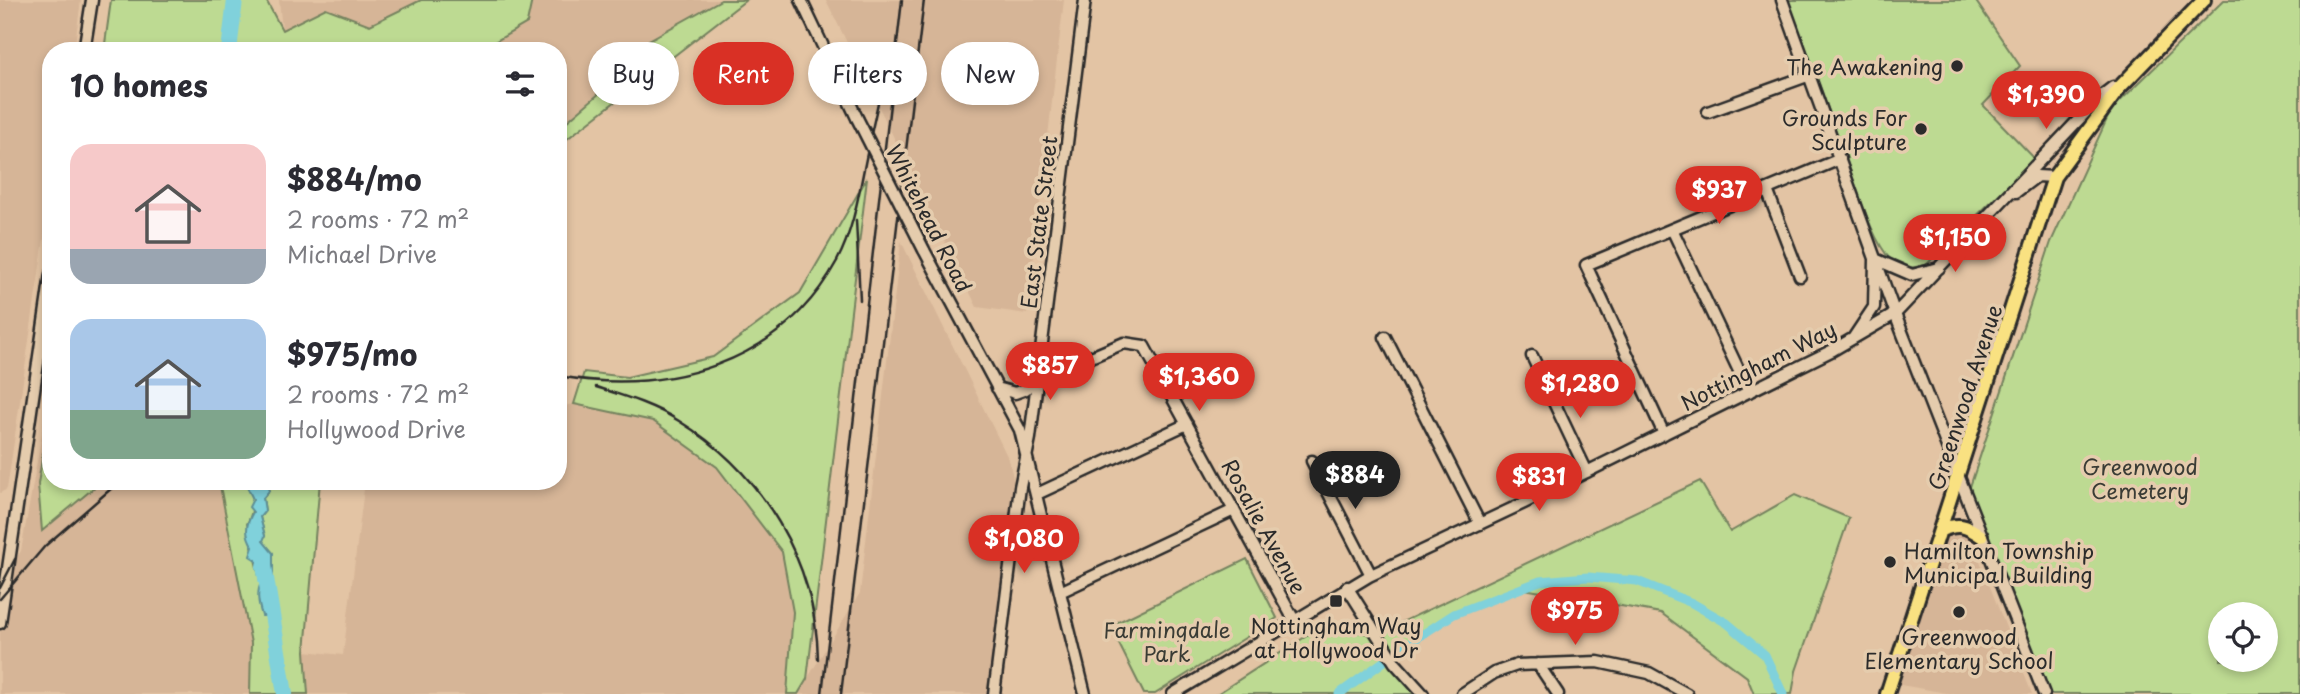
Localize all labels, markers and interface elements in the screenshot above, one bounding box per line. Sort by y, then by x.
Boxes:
chip: Buy [588,42,679,105]
chip: Rent [693,42,794,105]
chip: Filters [808,42,927,105]
chip: New [941,42,1039,105]
place label: The Awakening [1786,50,1943,82]
marker: The Awakening [1949,58,1965,74]
text: 10 homes [70,62,208,107]
icon: filters [501,65,539,103]
pin: $1,390 [1989,72,2103,131]
text: $1,390 [2007,76,2085,111]
place label: Grounds For Sculpture [1782,101,1907,157]
marker: Grounds For Sculpture [1913,121,1929,137]
street label: East State Street [1012,134,1064,310]
street label: Whitehead Road [879,139,981,297]
text: $884/mo [287,156,422,201]
pin: $937 [1678,166,1760,226]
text: $937 [1692,171,1746,206]
icon: home [126,172,210,256]
text: 2 rooms · 72 m² [287,201,469,236]
pin: $1,150 [1898,215,2012,274]
text: $1,150 [1919,219,1991,254]
text: Michael Drive [287,236,437,271]
street label: Greenwood Avenue [1919,300,2009,494]
street label: Nottingham Way [1675,312,1841,418]
text: $975/mo [287,331,417,376]
pin: $857 [1009,342,1091,402]
icon: home [126,347,210,431]
text: $857 [1022,347,1078,382]
pin: $1,360 [1142,354,1256,413]
text: $1,360 [1159,358,1239,393]
pin: $1,280 [1523,360,1637,420]
text: $1,280 [1541,365,1619,400]
text: 2 rooms · 72 m² [287,376,469,411]
text: Hollywood Drive [287,411,466,446]
park label: Greenwood Cemetery [2082,450,2198,506]
pin: $884 [1314,452,1396,511]
street label: Rosalie Avenue [1215,453,1315,599]
pin: $831 [1498,454,1580,513]
text: $884 [1325,456,1385,491]
text: $831 [1512,458,1566,493]
pin: $1,080 [967,516,1081,575]
text: $1,080 [984,520,1064,555]
place label: Hamilton Township Municipal Building [1904,534,2094,590]
marker: Hamilton Township Municipal Building [1882,554,1898,570]
pin: $975 [1534,588,1616,647]
text: $975 [1547,592,1603,627]
marker: Nottingham Way at Hollywood Dr [1328,593,1344,609]
map controls [2208,602,2278,672]
button: locate [2208,602,2278,672]
marker: Greenwood Elementary School [1951,604,1967,620]
place label: Nottingham Way at Hollywood Dr [1251,609,1421,665]
park label: Farmingdale Park [1103,613,1231,669]
place label: Greenwood Elementary School [1864,620,2054,676]

